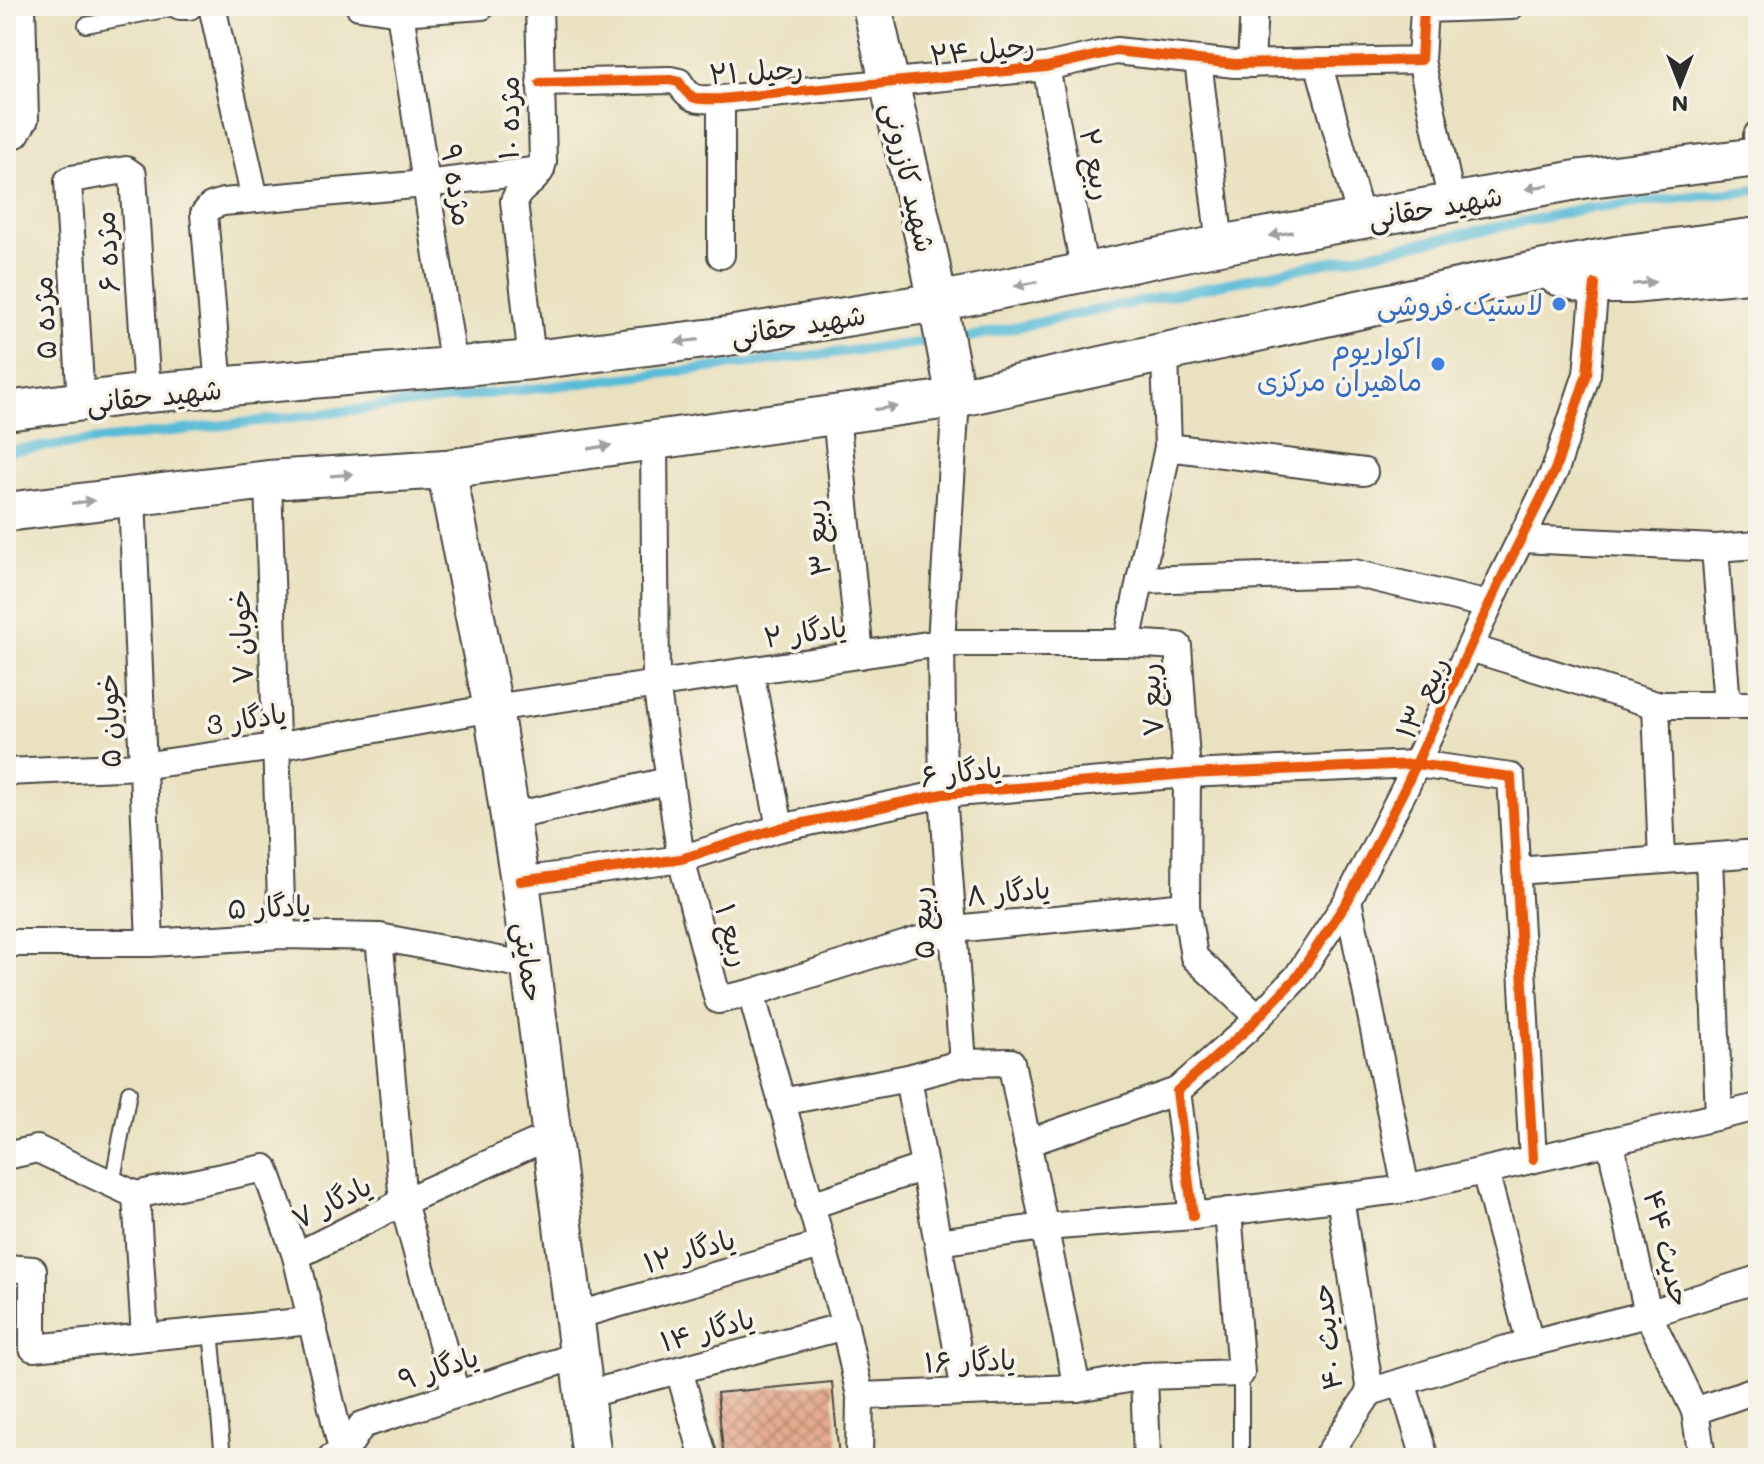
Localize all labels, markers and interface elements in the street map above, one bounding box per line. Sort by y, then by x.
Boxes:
street label: رحیل ۲۴ [928,26,1036,72]
north arrow [1640,44,1720,124]
street label: رحیل ۲۱ [708,49,804,91]
street label: مژده ۱۰ [490,76,526,160]
text: N [1672,90,1688,119]
street label: شهید کازرونی [874,98,945,256]
street label: ربیع ۲ [1069,125,1122,204]
street label: مژده ۹ [434,142,482,228]
street label: شهید حقانی [1365,176,1505,237]
one-way arrow [1524,182,1549,194]
street label: مژده ۶ [85,210,127,294]
one-way arrow [1269,228,1294,240]
street label: مژده ۵ [23,275,63,361]
one-way arrow [1632,276,1657,289]
one-way arrow [1014,278,1039,291]
place label: لاستیک فروشی [1377,286,1543,323]
marker: لاستیک فروشی [1550,295,1568,313]
street label: شهید حقانی [728,296,868,353]
place label: اکواریوم ماهیران مرکزی [1257,330,1422,398]
one-way arrow [674,335,699,348]
marker: اکواریوم ماهیران مرکزی [1429,355,1447,373]
street label: شهید حقانی [85,370,224,421]
one-way arrow [873,401,898,414]
one-way arrow [588,440,613,453]
one-way arrow [330,468,355,481]
one-way arrow [71,496,96,509]
street label: ربیع ۳ [794,498,841,578]
street label: خوبان ۷ [220,589,261,685]
street label: یادگار ۲ [761,607,849,655]
street label: ربیع ۱۳ [1386,650,1458,745]
street label: ربیع ۷ [1129,662,1174,738]
street label: خوبان ۵ [88,673,129,769]
street label: یادگار 3 [203,694,289,742]
street label: یادگار ۶ [918,748,1004,794]
street label: یادگار ۸ [964,869,1052,913]
street label: ربیع ۵ [900,885,944,961]
street label: یادگار ۵ [226,887,312,925]
street label: ربیع ۱ [705,899,760,971]
street label: حمایتی [506,920,553,1004]
street label: یادگار ۷ [285,1166,377,1236]
street label: حدیث ۴۴ [1636,1186,1700,1310]
street label: یادگار ۱۲ [639,1220,739,1280]
street label: حدیث ۴۰ [1302,1282,1350,1392]
street label: یادگار ۱۴ [656,1299,758,1359]
street label: یادگار ۹ [393,1337,483,1397]
street label: یادگار ۱۶ [924,1340,1016,1380]

